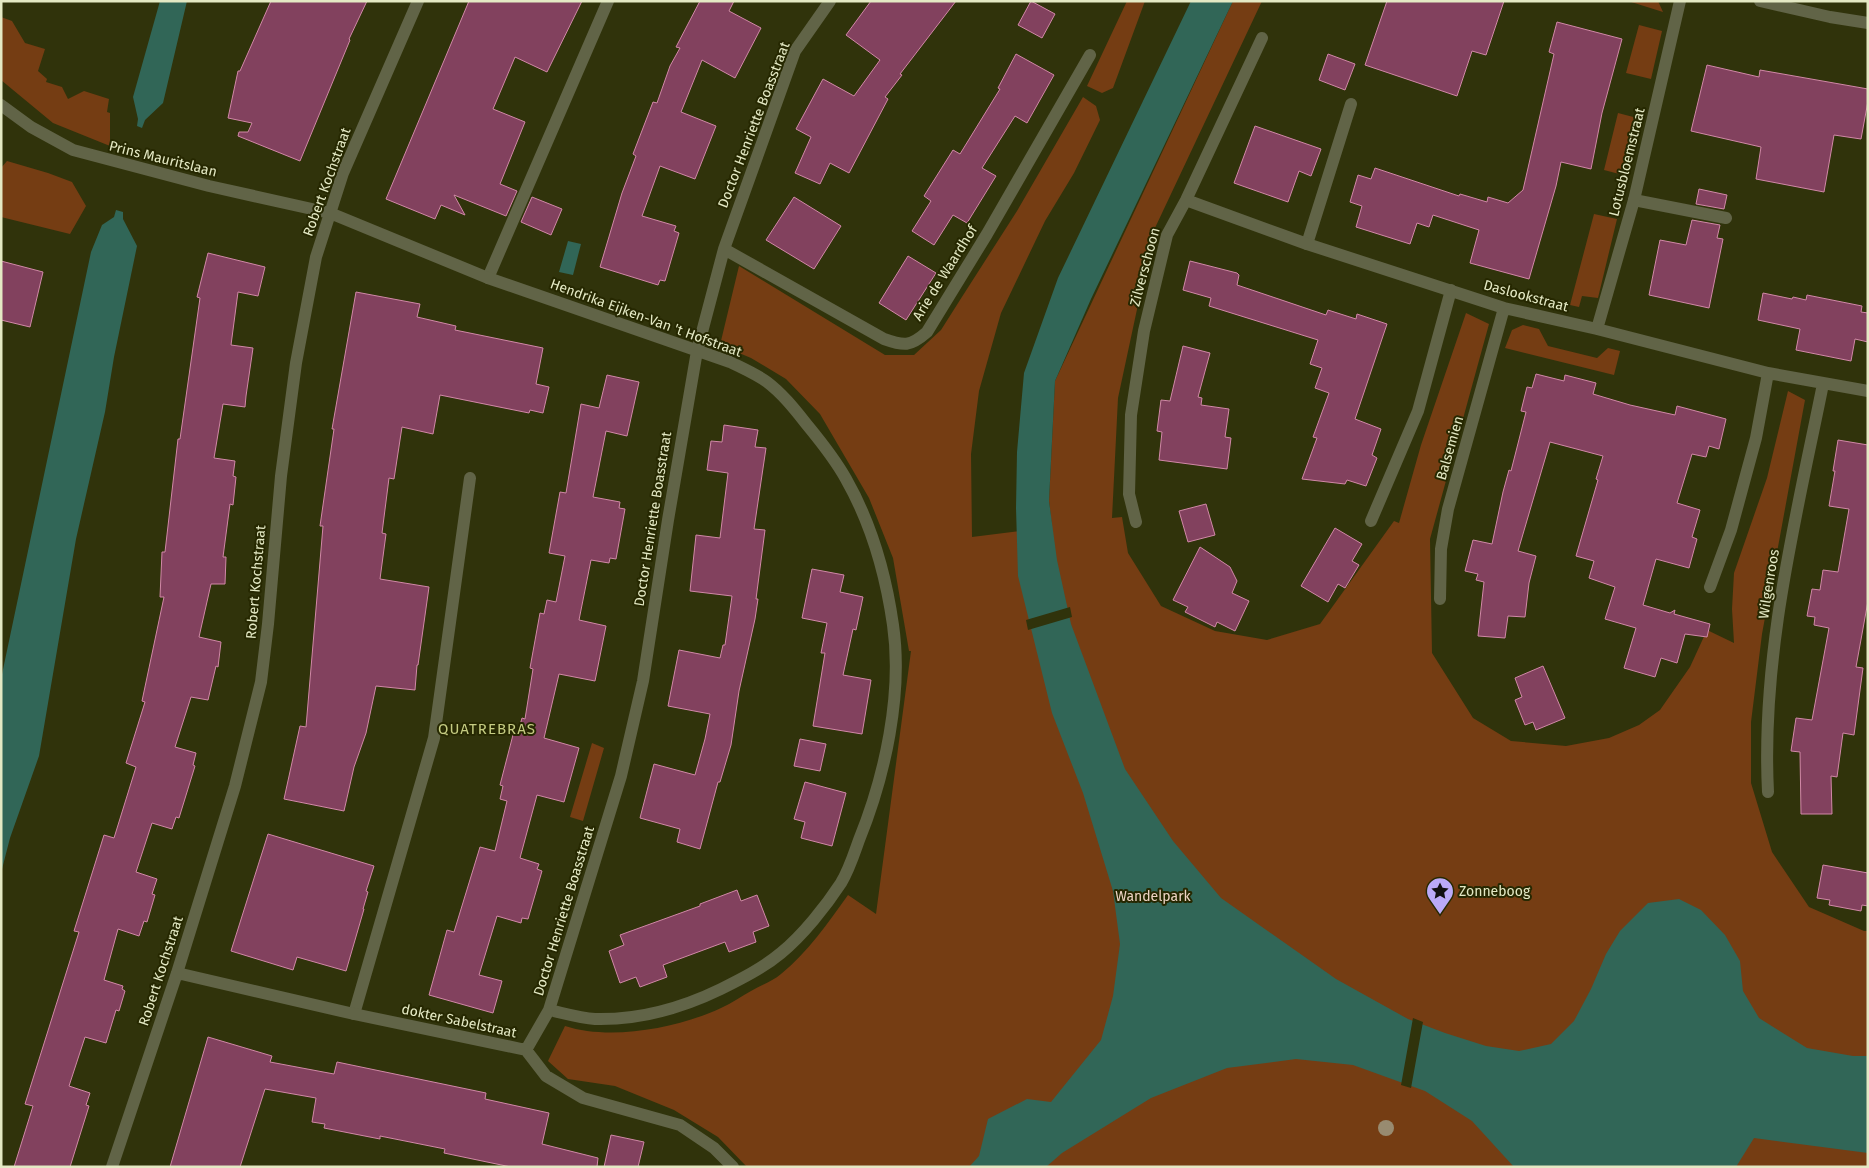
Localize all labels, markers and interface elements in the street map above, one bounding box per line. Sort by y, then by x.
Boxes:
street label: Doctor Henriette Boasstraat [714,39,794,211]
street label: Lotusbloemstraat [1605,105,1649,218]
street label: Robert Kochstraat [299,124,355,239]
street label: Prins Mauritslaan [107,137,219,181]
street label: Arie de Waardhof [909,221,982,324]
street label: Zilverschoon [1126,226,1164,308]
street label: Hendrika Eijken-Van 't Hofstraat [548,275,745,361]
street label: Daslookstraat [1482,277,1571,316]
street label: Balsemien [1433,414,1467,482]
street label: Doctor Henriette Boasstraat [631,429,675,608]
street label: Robert Kochstraat [243,523,270,640]
street label: Wilgenroos [1755,547,1783,620]
district label: QUATREBRAS [438,720,536,738]
street label: Doctor Henriette Boasstraat [530,823,598,998]
place icon: Zonneboog [1425,876,1455,915]
place label: Zonneboog [1459,883,1531,900]
park label: Wandelpark [1115,888,1192,905]
street label: Robert Kochstraat [135,913,187,1028]
street label: dokter Sabelstraat [400,1000,519,1042]

